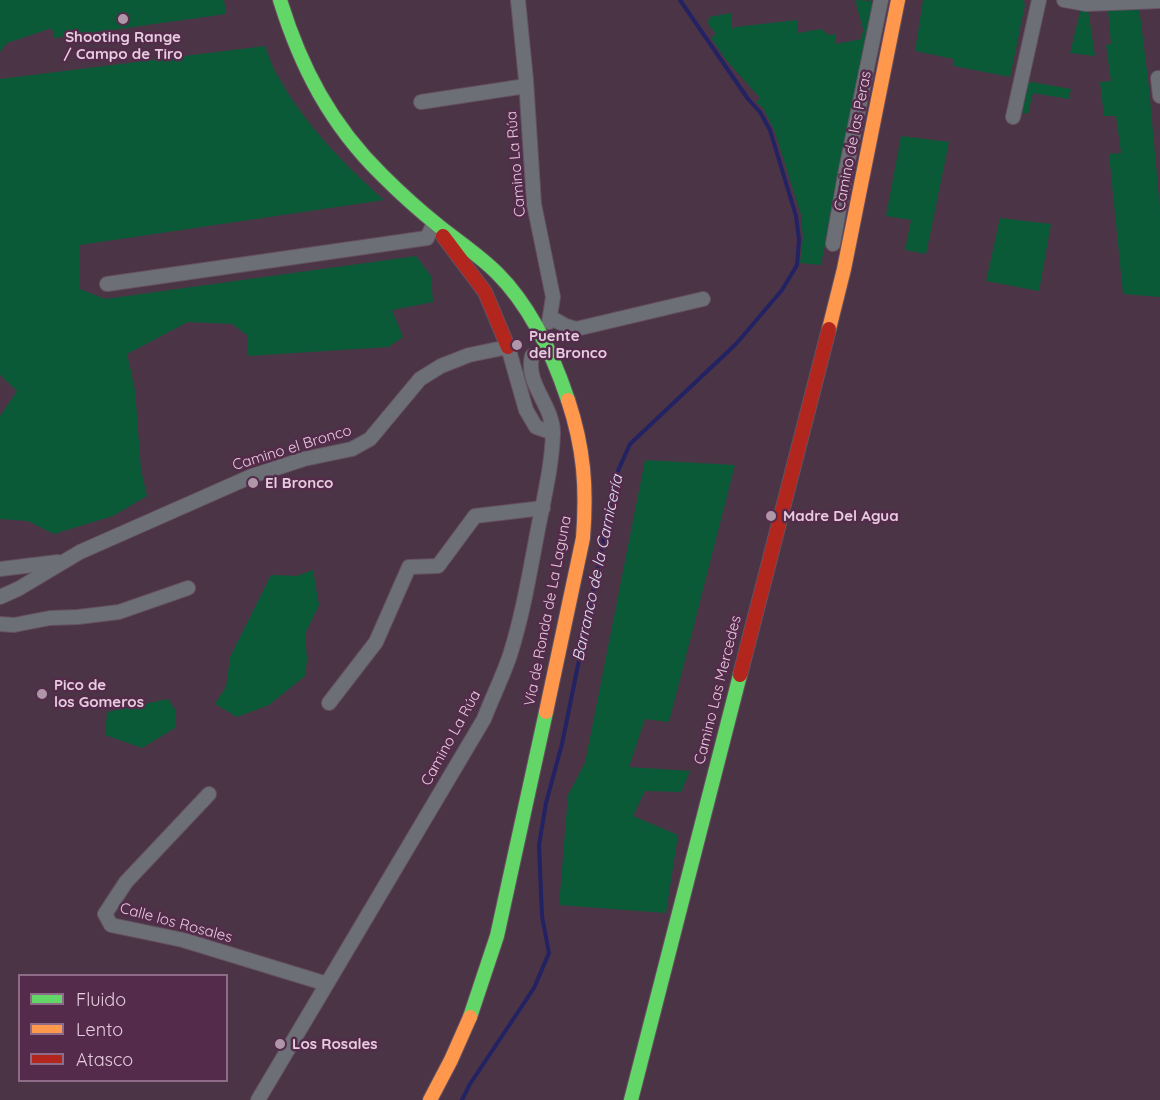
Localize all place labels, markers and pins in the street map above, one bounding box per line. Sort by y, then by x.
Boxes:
marker: Shooting Range / Campo de Tiro [116,12,130,26]
place label: Shooting Range / Campo de Tiro [63,28,183,63]
place label: Puente del Bronco [529,327,607,362]
marker: Puente del Bronco [510,338,524,352]
place label: El Bronco [265,474,333,492]
marker: El Bronco [246,476,260,490]
place label: Madre Del Agua [783,507,899,525]
marker: Madre Del Agua [764,509,778,523]
place label: Pico de los Gomeros [54,676,144,711]
marker: Pico de los Gomeros [35,687,49,701]
place label: Los Rosales [292,1035,378,1053]
marker: Los Rosales [273,1037,287,1051]

